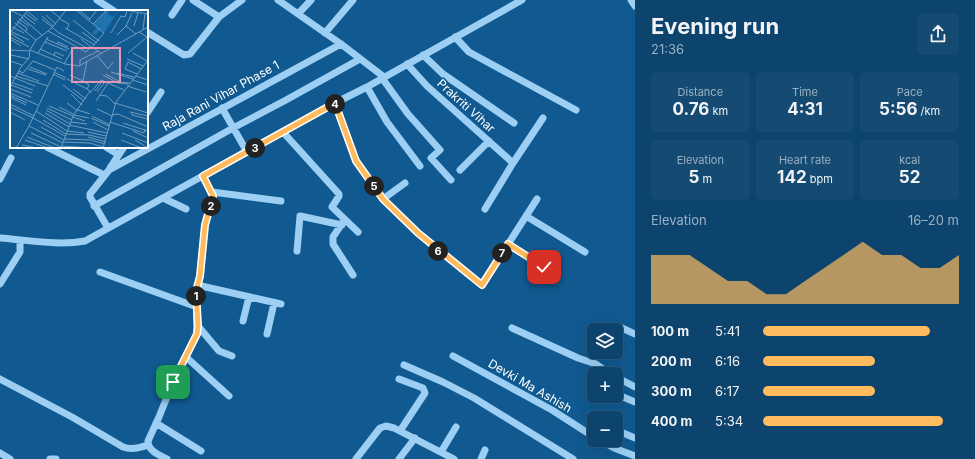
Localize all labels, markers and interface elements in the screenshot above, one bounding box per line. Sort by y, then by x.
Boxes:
inset map [10,10,148,148]
text: Evening run [651,13,779,39]
button: share [917,13,959,55]
text: 21:36 [651,41,684,57]
street label: Raja Rani Vihar Phase 1 [160,57,282,134]
street label: Prakriti Vihar [434,76,499,136]
text: Distance [678,85,723,99]
text: Time [792,85,818,99]
text: Pace [897,85,923,99]
pin: 4 [325,94,345,114]
text: 4 [331,97,339,111]
text: 0.76 [673,99,709,119]
text: 4:31 [787,99,823,119]
text: 5:56 [879,99,918,119]
text: km [709,104,728,118]
text: /km [918,104,940,118]
pin: 3 [245,138,265,158]
text: 3 [251,141,259,155]
text: Elevation [677,153,724,167]
text: Heart rate [779,153,831,167]
text: kcal [899,153,920,167]
text: 5 [689,167,699,187]
text: 142 [777,167,807,187]
text: 52 [899,167,920,187]
text: m [699,172,712,186]
text: bpm [807,172,833,186]
pin: 5 [364,176,384,196]
text: 5 [370,179,378,193]
pin: 2 [201,196,221,216]
text: 2 [208,199,214,213]
text: Elevation [651,212,707,228]
text: 16–20 m [908,212,959,228]
pin: 6 [428,241,448,261]
pin: 7 [492,243,512,263]
text: 6 [434,244,442,258]
text: 7 [499,246,505,260]
pin [527,250,561,284]
icon: check [533,256,555,278]
pin: 1 [186,286,206,306]
text: 1 [194,289,198,303]
map controls [587,323,623,447]
button: layers [587,323,623,359]
text: 100 m [651,323,689,339]
text: 5:41 [715,323,740,339]
text: 200 m [651,353,692,369]
text: 6:16 [715,353,740,369]
street label: Devki Ma Ashish [486,356,575,416]
pin [156,365,190,399]
button: + [587,367,623,403]
icon: arrive [162,371,184,393]
text: 300 m [651,383,692,399]
text: 6:17 [715,383,739,399]
button: − [587,411,623,447]
text: 400 m [651,413,692,429]
text: 5:34 [715,413,743,429]

